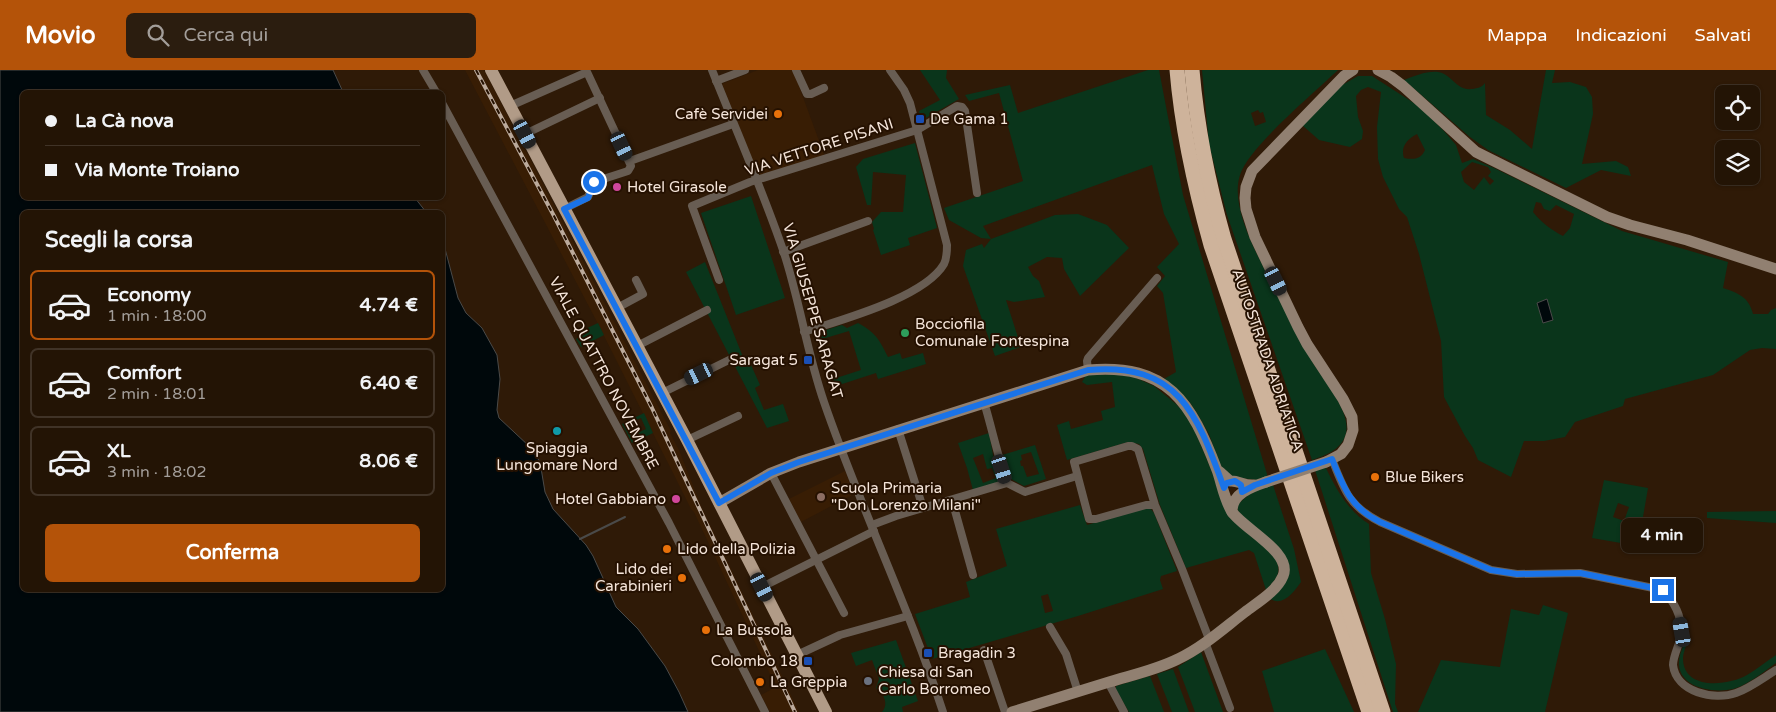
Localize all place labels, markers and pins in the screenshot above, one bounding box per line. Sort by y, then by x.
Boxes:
place label: Cafè Servidei [675,105,768,123]
marker: Cafè Servidei [772,108,784,120]
place label: De Gama 1 [930,110,1009,128]
marker: De Gama 1 [914,113,926,125]
place label: Hotel Girasole [627,178,727,196]
marker: Hotel Girasole [611,181,623,193]
place label: Bocciofila Comunale Fontespina [915,315,1070,350]
marker: Bocciofila Comunale Fontespina [899,327,911,339]
place label: Saragat 5 [729,351,798,369]
marker: Saragat 5 [802,354,814,366]
marker: Spiaggia Lungomare Nord [551,425,563,437]
place label: Spiaggia Lungomare Nord [496,439,618,474]
place label: Blue Bikers [1385,468,1464,486]
marker: Blue Bikers [1369,471,1381,483]
place label: Scuola Primaria "Don Lorenzo Milani" [831,479,981,514]
place label: Hotel Gabbiano [555,490,666,508]
marker: Scuola Primaria "Don Lorenzo Milani" [815,491,827,503]
marker: Hotel Gabbiano [670,493,682,505]
place label: Lido della Polizia [677,540,796,558]
marker: Lido della Polizia [661,543,673,555]
place label: Lido dei Carabinieri [595,560,672,595]
marker: Lido dei Carabinieri [676,572,688,584]
place label: La Bussola [716,621,792,639]
marker: La Bussola [700,624,712,636]
place label: Bragadin 3 [938,644,1016,662]
marker: Bragadin 3 [922,647,934,659]
place label: Colombo 18 [711,652,798,670]
marker: Colombo 18 [802,655,814,667]
place label: Chiesa di San Carlo Borromeo [878,663,991,698]
place label: La Greppia [770,673,847,691]
marker: Chiesa di San Carlo Borromeo [862,675,874,687]
marker: La Greppia [754,676,766,688]

